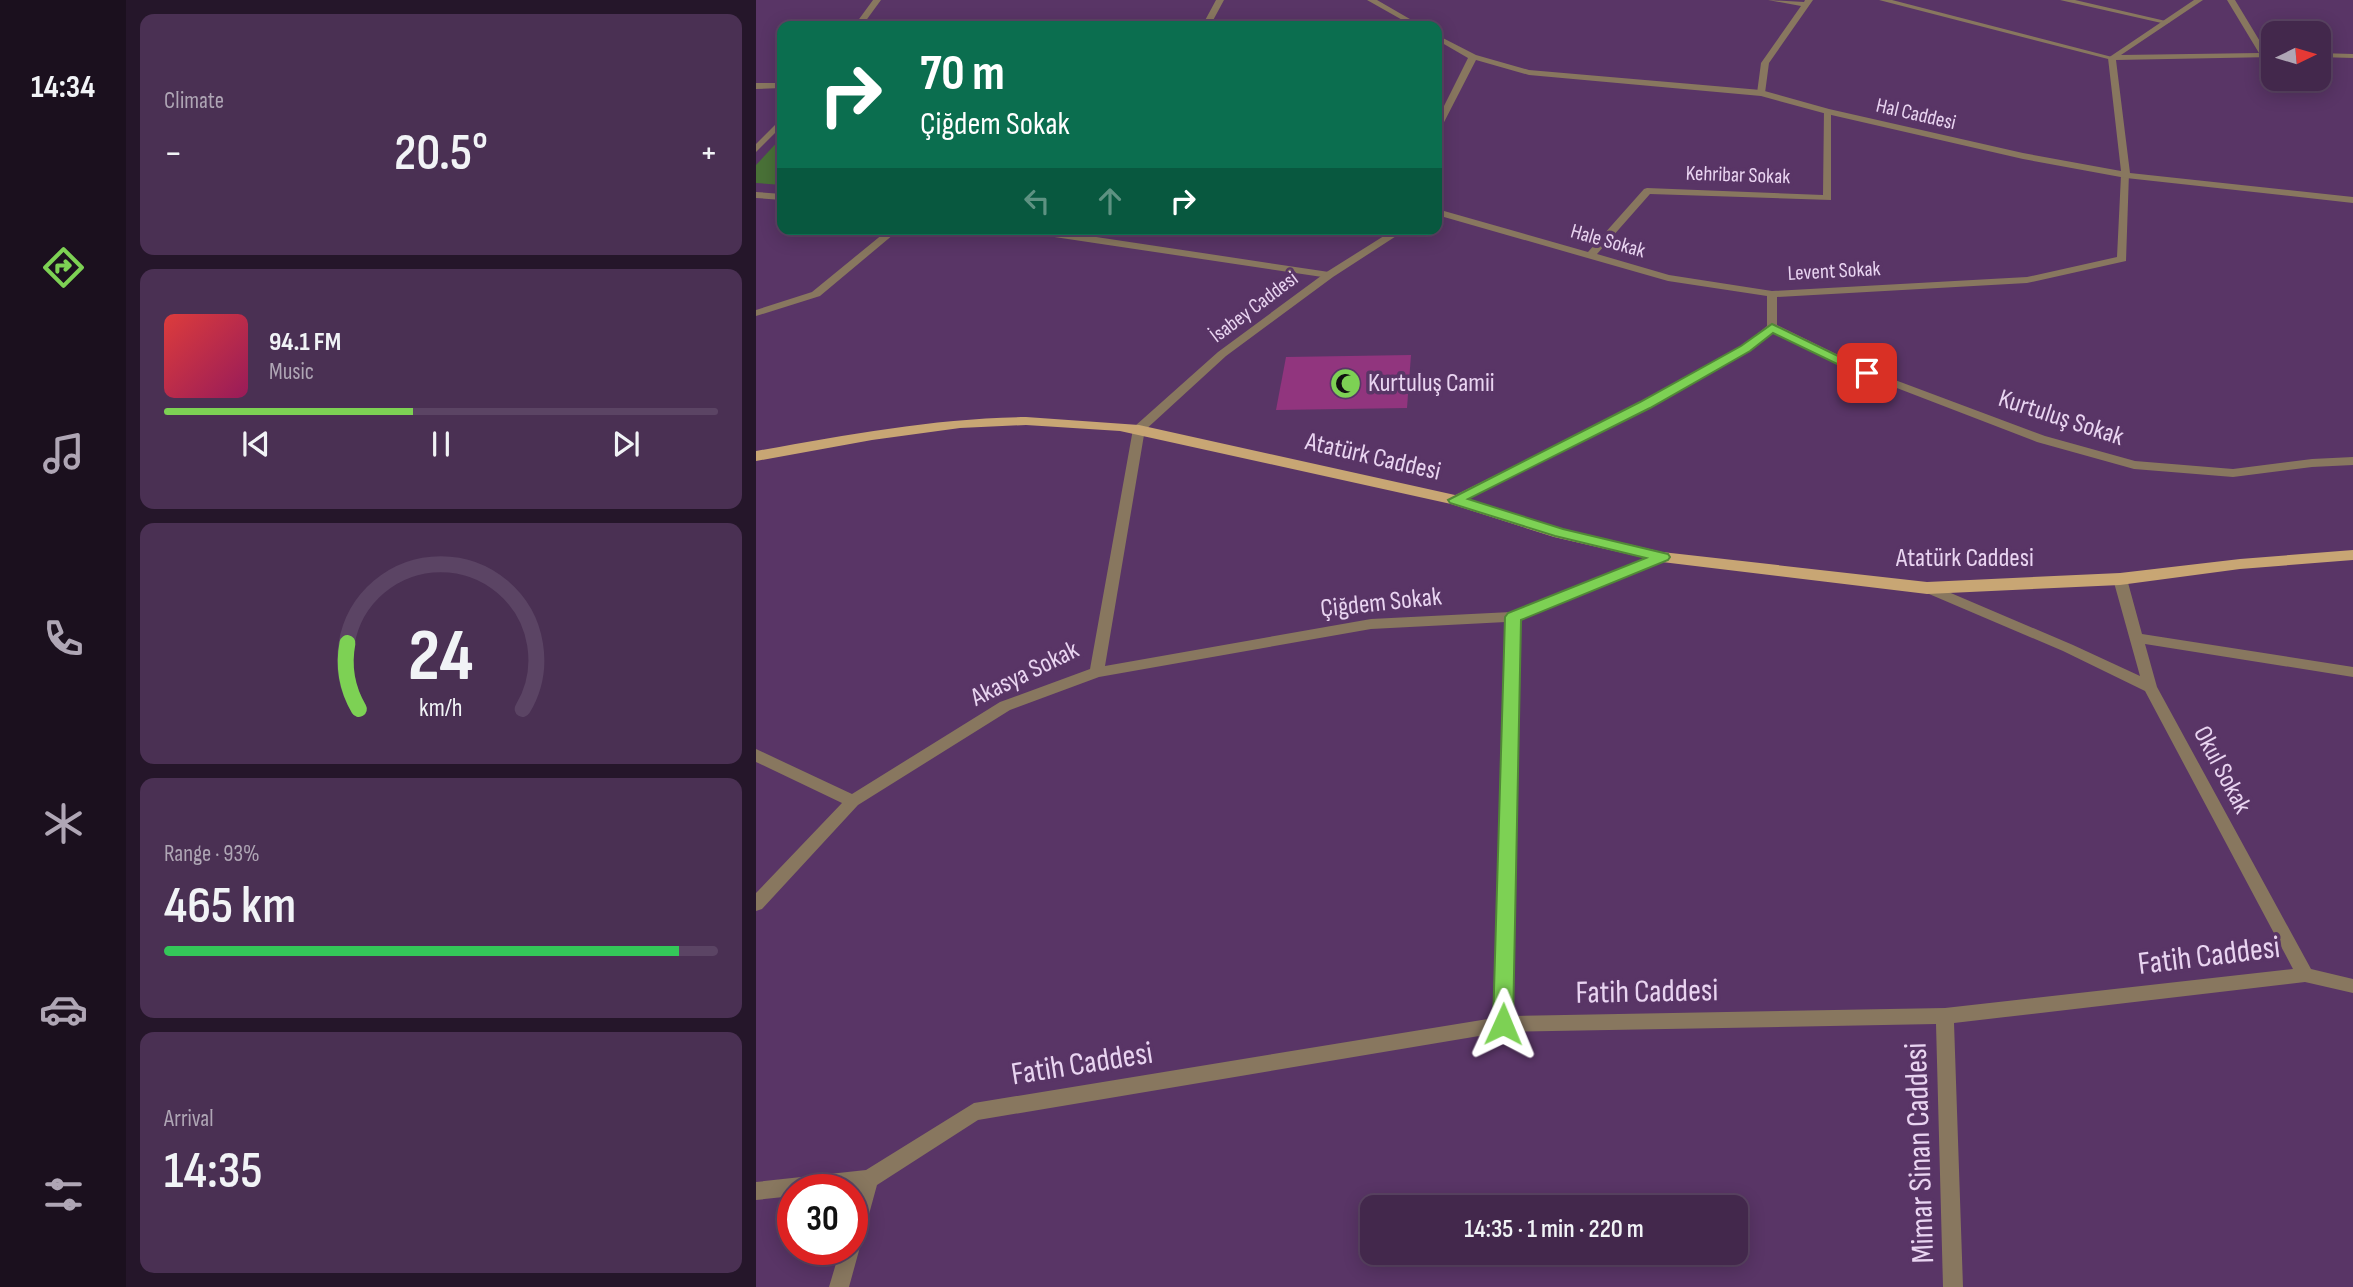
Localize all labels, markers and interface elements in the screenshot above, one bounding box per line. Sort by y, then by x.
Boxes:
north arrow [2261,21,2331,91]
map controls [2261,21,2331,91]
text: 70 m [920,45,1005,104]
icon: right [805,49,896,140]
text: 14:34 [31,68,95,107]
text: Climate [164,87,224,115]
street label: Hal Caddesi [1874,93,1958,135]
text: Çiğdem Sokak [920,105,1070,144]
text: 20.5° [394,122,488,185]
text: − [164,131,183,176]
text: + [699,131,718,176]
street label: Kehribar Sokak [1685,161,1791,189]
icon: left [1018,182,1056,220]
icon: ahead [1091,182,1129,220]
icon: right [1164,182,1202,220]
street label: Hale Sokak [1568,218,1648,264]
icon: directions [39,243,88,292]
street label: Levent Sokak [1787,256,1881,286]
street label: İsabey Caddesi [1205,266,1303,348]
text: 94.1 FM [269,327,341,358]
pin [1837,343,1897,403]
icon: arrive [1848,354,1886,392]
text: Music [269,358,314,386]
mosque icon: Kurtuluş Camii [1328,366,1362,400]
place label: Kurtuluş Camii [1368,368,1495,399]
street label: Kurtuluş Sokak [1994,383,2128,453]
icon: previous [237,425,275,463]
icon: pause [422,425,460,463]
icon: next [607,425,645,463]
street label: Atatürk Caddesi [1301,426,1444,488]
icon: music [39,429,88,478]
street label: Atatürk Caddesi [1895,543,2034,574]
street label: Çiğdem Sokak [1319,581,1443,625]
icon: phone [39,614,88,663]
text: 24 [408,614,474,702]
street label: Akasya Sokak [965,635,1084,714]
text: km/h [419,693,463,724]
street label: Okul Sokak [2186,721,2258,819]
icon: climate [39,799,88,848]
text: Range · 93% [164,840,260,868]
text: 465 km [164,875,296,938]
street label: Fatih Caddesi [2136,928,2282,984]
street label: Fatih Caddesi [1575,971,1719,1013]
icon: car [39,985,88,1034]
position arrow [1466,987,1540,1061]
street label: Fatih Caddesi [1008,1034,1156,1094]
street label: Mimar Sinan Caddesi [1897,1042,1943,1264]
text: Arrival [164,1105,213,1133]
text: 14:35 [164,1140,262,1203]
icon: filters [39,1170,88,1219]
speed limit sign: 30 [777,1174,868,1265]
text: 14:35 · 1 min · 220 m [1464,1214,1644,1245]

